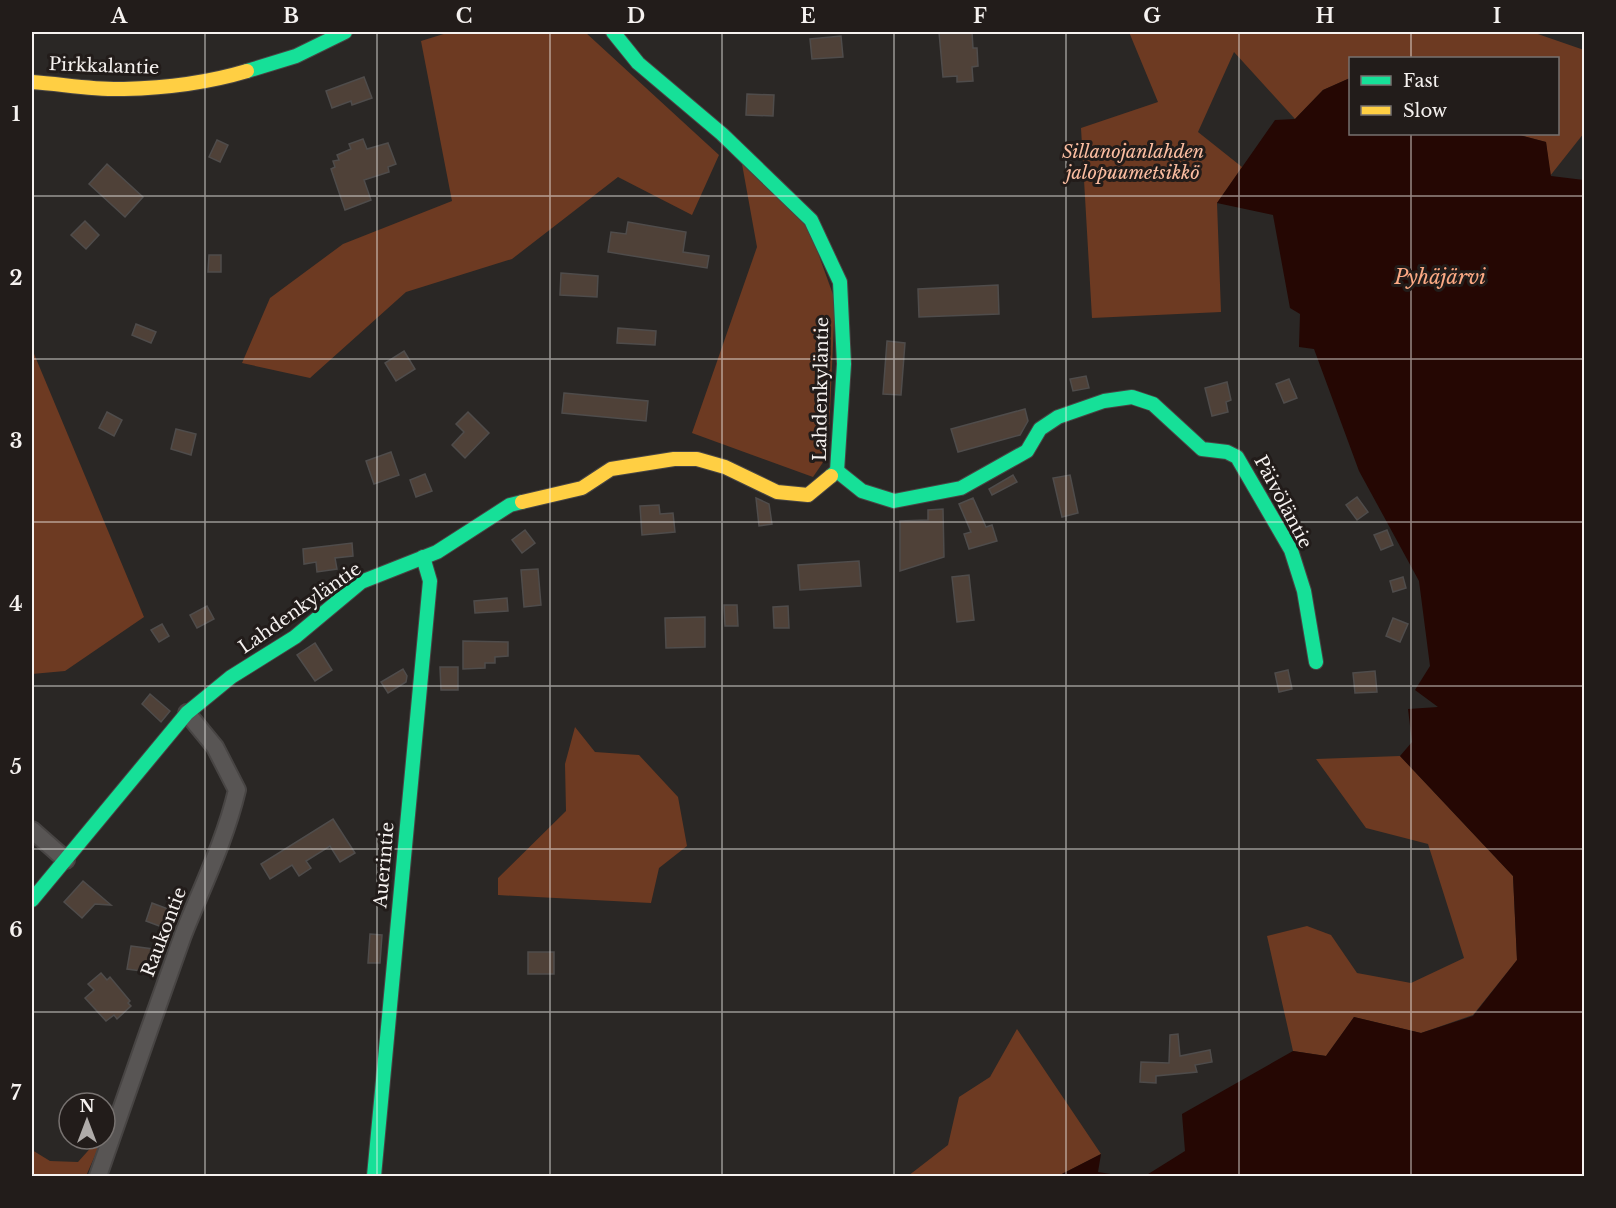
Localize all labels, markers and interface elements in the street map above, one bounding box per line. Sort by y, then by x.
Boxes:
text: A [110,4,128,28]
text: B [283,4,299,28]
text: C [456,4,472,28]
text: D [627,4,645,28]
text: E [800,4,816,28]
text: F [973,4,987,28]
text: G [1143,4,1161,28]
text: H [1316,4,1335,28]
text: I [1493,4,1501,28]
street label: Pirkkalantie [48,53,160,79]
legend [1349,57,1559,135]
text: Fast [1403,70,1440,92]
text: Slow [1403,100,1448,122]
text: 1 [12,102,21,126]
park label: Sillanojanlahden jalopuumetsikkö [1062,141,1204,184]
water label: Pyhäjärvi [1393,265,1486,289]
text: 2 [9,266,23,290]
street label: Lahdenkyläntie [809,317,833,461]
text: 3 [10,429,22,453]
street label: Päivöläntie [1249,452,1317,552]
street label: Lahdenkyläntie [235,558,365,658]
text: 4 [9,592,23,616]
text: 5 [10,755,22,779]
street label: Auerintie [369,821,399,910]
street label: Raukontie [137,884,191,980]
text: 6 [9,918,23,942]
text: 7 [11,1081,22,1105]
north arrow [57,1091,117,1151]
text: N [79,1096,95,1116]

